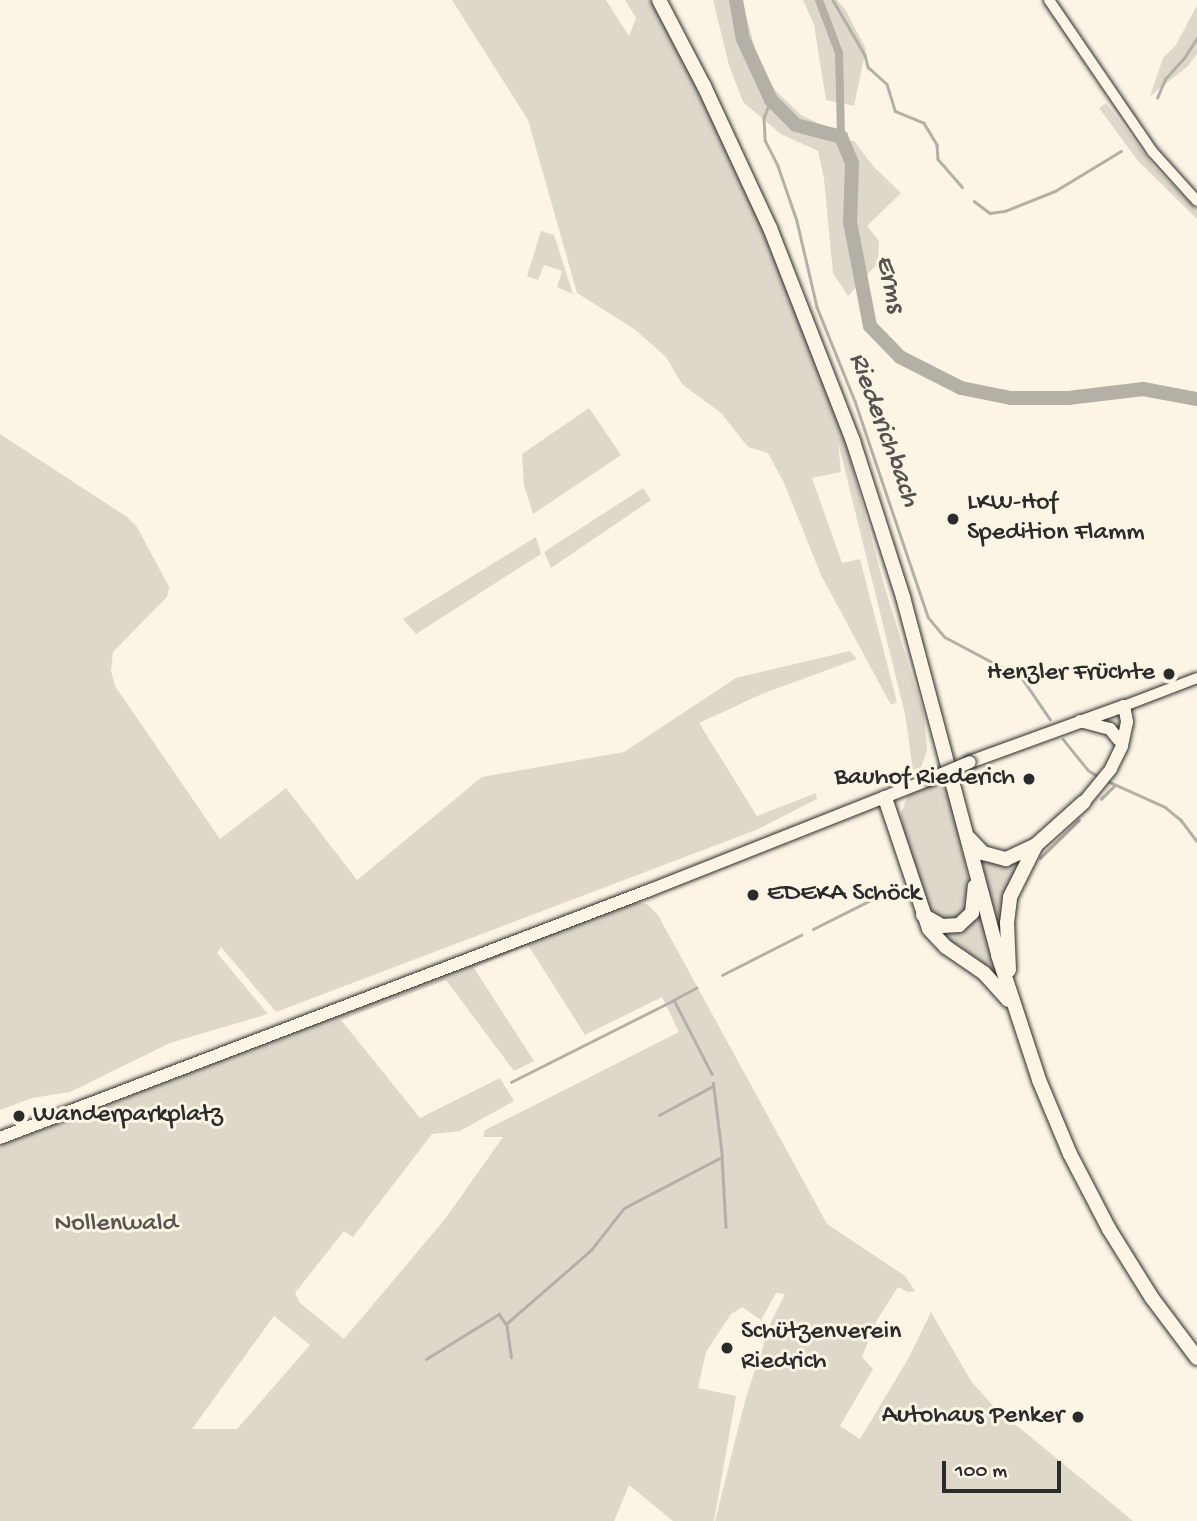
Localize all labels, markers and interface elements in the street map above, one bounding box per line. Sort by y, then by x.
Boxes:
water label: Erms [866,252,912,316]
water label: Riederichbach [840,348,926,512]
place label: LKW-Hof Spedition Flamm [967,488,1145,550]
marker: LKW-Hof Spedition Flamm [945,511,961,527]
place label: Henzler Früchte [987,658,1155,690]
marker: Henzler Früchte [1161,666,1177,682]
place label: Bauhof Riederich [835,763,1015,795]
marker: Bauhof Riederich [1021,771,1037,787]
place label: EDEKA Schöck [767,879,921,911]
marker: EDEKA Schöck [745,887,761,903]
place label: Wanderparkplatz [33,1100,223,1132]
marker: Wanderparkplatz [11,1108,27,1124]
park label: Nollenwald [54,1209,178,1241]
place label: Schützenverein Riedrich [741,1317,901,1378]
marker: Schützenverein Riedrich [719,1340,735,1356]
place label: Autohaus Penker [882,1401,1064,1433]
marker: Autohaus Penker [1070,1409,1086,1425]
scale bar [945,1448,1064,1492]
text: 100 m [955,1460,1007,1485]

